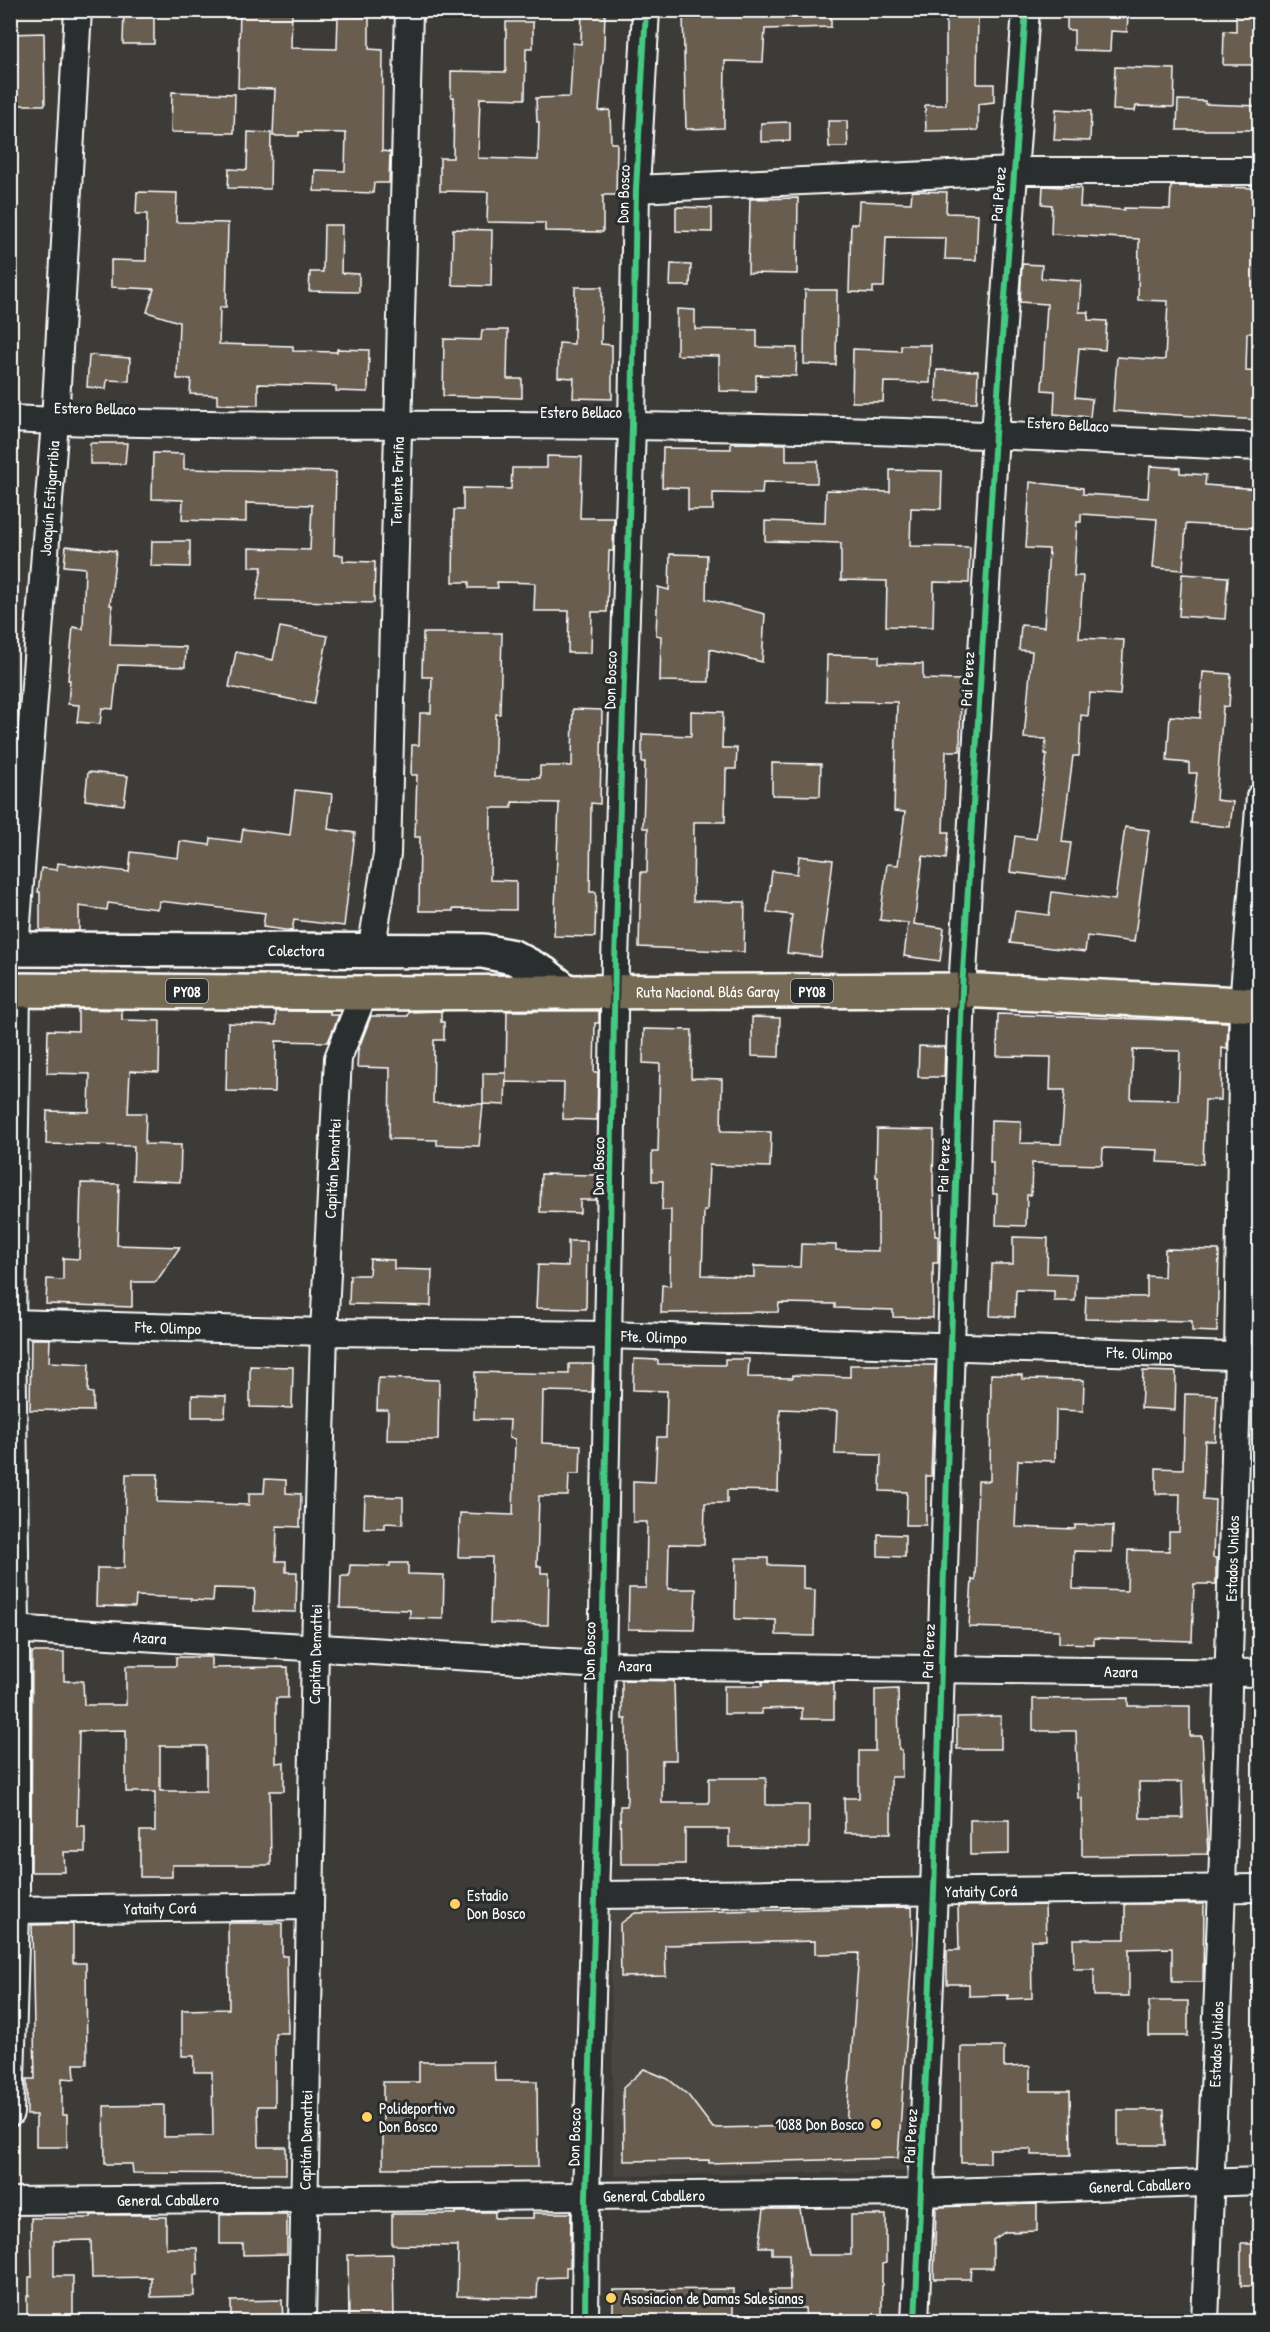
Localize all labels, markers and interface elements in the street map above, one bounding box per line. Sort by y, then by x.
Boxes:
street label: Don Bosco [611,164,635,224]
street label: Pai Perez [985,166,1011,222]
street label: Estero Bellaco [54,396,137,420]
street label: Estero Bellaco [540,401,622,423]
street label: Estero Bellaco [1027,411,1110,437]
street label: Teniente Fariña [385,436,409,526]
street label: Joaquín Estigarribia [34,440,64,557]
street label: Don Bosco [598,650,622,710]
street label: Pai Perez [955,651,979,707]
street label: Colectora [268,939,324,961]
road number: PY08 [166,979,208,1003]
road number: PY08 [791,979,833,1003]
street label: Ruta Nacional Blás Garay [636,980,780,1003]
street label: Capitán Demattei [319,1118,346,1219]
street label: Don Bosco [586,1136,610,1195]
street label: Pai Perez [931,1137,955,1193]
street label: Fte. Olimpo [134,1316,202,1339]
street label: Fte. Olimpo [619,1324,688,1349]
street label: Fte. Olimpo [1105,1341,1173,1365]
street label: Estados Unidos [1220,1515,1244,1602]
street label: Capitán Demattei [303,1604,327,1705]
street label: Don Bosco [577,1621,601,1680]
street label: Pai Perez [916,1623,940,1679]
street label: Azara [132,1626,167,1649]
street label: Azara [618,1654,652,1677]
street label: Azara [1104,1660,1138,1683]
street label: Yataity Corá [945,1880,1017,1902]
place label: Estadio Don Bosco [467,1884,526,1924]
street label: Yataity Corá [124,1897,196,1919]
marker: Estadio Don Bosco [448,1897,462,1911]
street label: Estados Unidos [1203,2001,1229,2088]
street label: Capitán Demattei [294,2090,317,2190]
place label: Polideportivo Don Bosco [379,2097,456,2137]
street label: Don Bosco [562,2107,586,2167]
street label: Pai Perez [898,2108,922,2164]
marker: Polideportivo Don Bosco [360,2110,374,2124]
place label: 1088 Don Bosco [775,2113,865,2135]
marker: 1088 Don Bosco [869,2117,883,2131]
street label: General Caballero [1089,2172,1192,2198]
street label: General Caballero [603,2184,706,2207]
street label: General Caballero [117,2188,220,2211]
place label: Asosiacion de Damas Salesianas [623,2287,804,2309]
marker: Asosiacion de Damas Salesianas [604,2291,618,2305]

